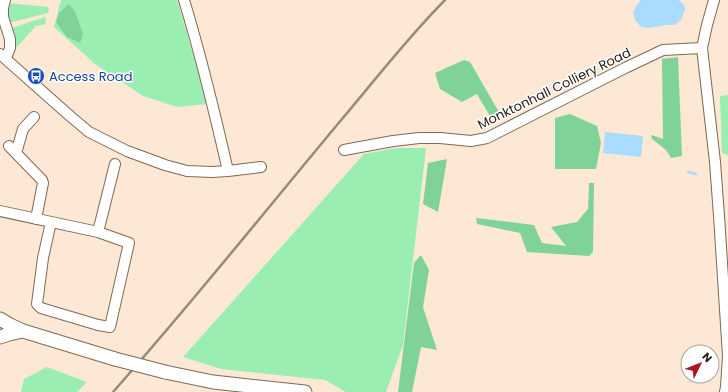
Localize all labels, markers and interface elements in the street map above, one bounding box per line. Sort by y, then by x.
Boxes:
street label: Monktonhall Colliery Road [474,43,634,134]
bus stop icon: Access Road [26,66,46,86]
place label: Access Road [49,67,132,86]
north arrow [680,344,720,384]
text: N [699,349,716,366]

